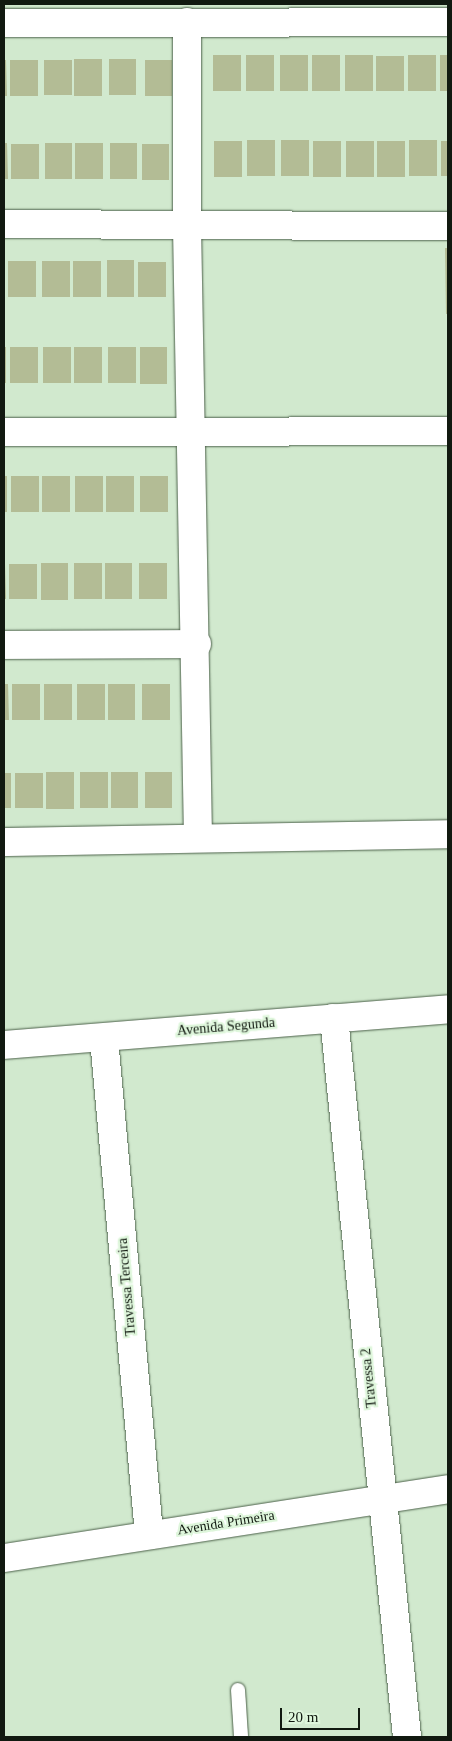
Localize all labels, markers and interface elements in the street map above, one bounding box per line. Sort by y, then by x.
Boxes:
street label: Avenida Segunda [176,1014,276,1040]
street label: Travessa Terceira [114,1237,140,1337]
street label: Travessa 2 [358,1347,380,1409]
street label: Avenida Primeira [176,1507,276,1539]
scale bar [282,1698,362,1730]
text: 20 m [288,1709,318,1725]

